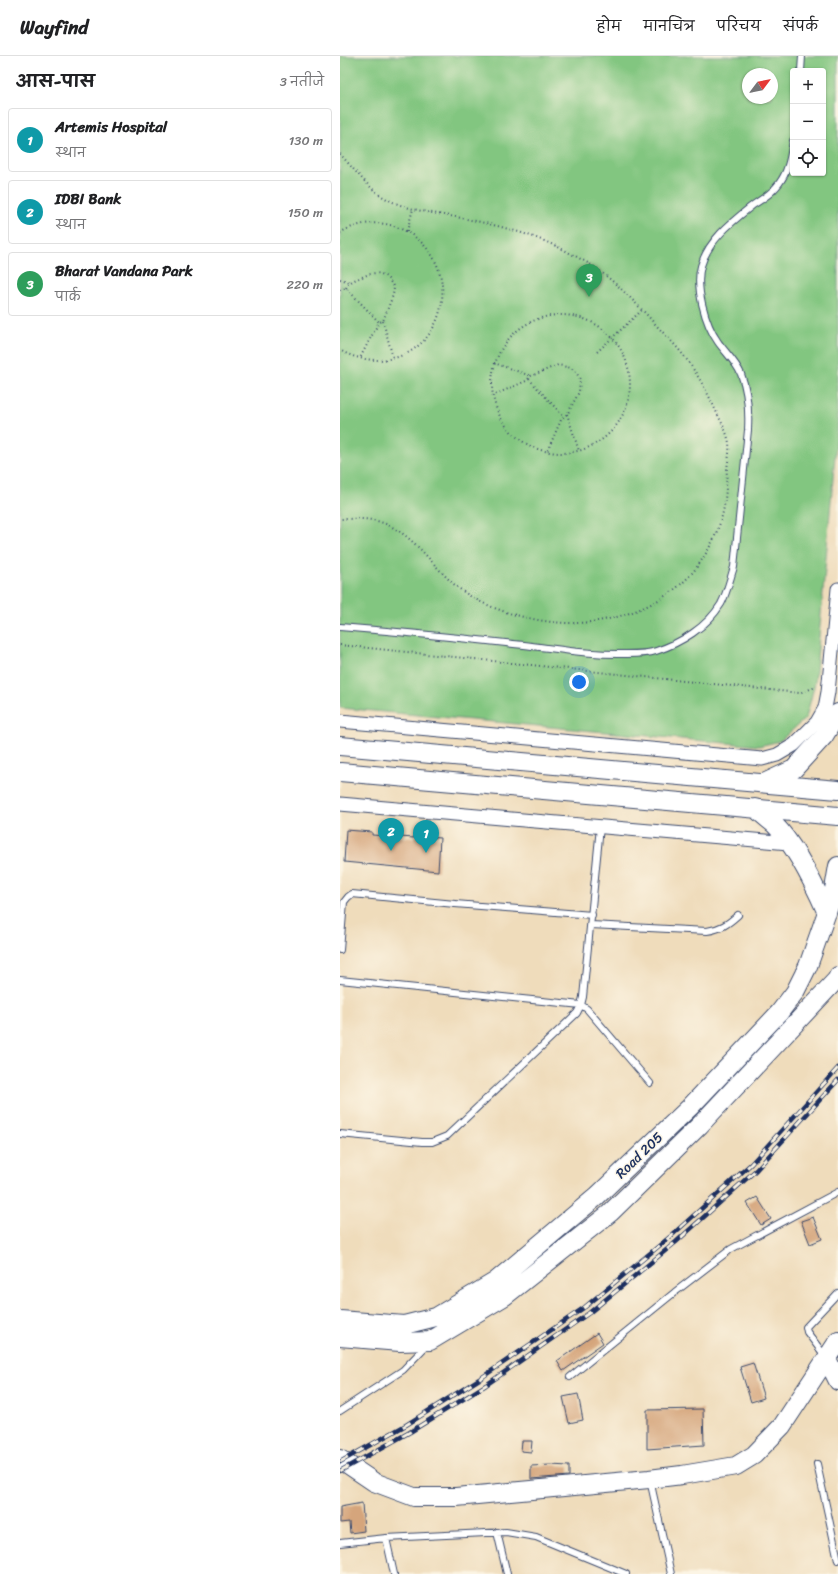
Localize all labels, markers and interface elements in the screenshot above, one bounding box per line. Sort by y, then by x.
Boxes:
text: Wayfind [20,11,88,44]
text: होम [597,14,621,39]
text: मानचित्र [643,14,695,39]
text: परिचय [717,14,761,39]
text: संपर्क [783,14,818,39]
text: आस-पास [16,66,95,96]
north arrow [742,68,778,104]
map controls [790,68,826,176]
button: + [790,68,826,104]
text: 3 नतीजे [280,70,324,93]
button: − [790,104,826,140]
text: Artemis Hospital [55,114,167,140]
text: 1 [27,129,33,152]
text: 130 m [289,129,323,152]
button: locate [790,140,826,176]
text: स्थान [55,141,86,164]
text: IDBI Bank [55,186,121,212]
text: 2 [26,201,34,224]
text: 150 m [288,201,323,224]
text: स्थान [55,213,86,236]
text: Bharat Vandana Park [55,258,193,284]
pin: 3 [576,264,602,297]
text: 3 [26,273,34,296]
text: 220 m [286,273,323,296]
text: पार्क [55,285,81,308]
your location [569,672,589,692]
pin: 2 [378,818,404,851]
pin: 1 [413,820,439,853]
street label: Road 205 [609,1126,670,1185]

